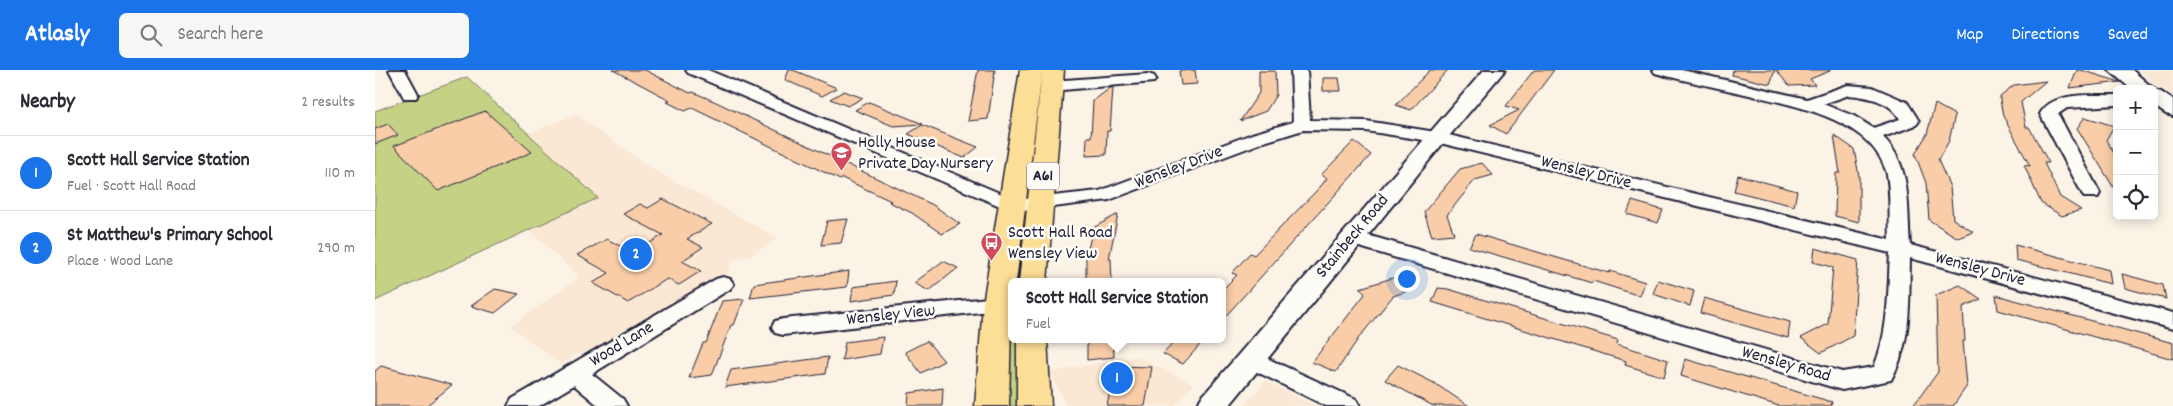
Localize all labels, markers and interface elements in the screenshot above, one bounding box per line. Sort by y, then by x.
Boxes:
search box [119,13,469,58]
text: Atlasly [25,18,89,52]
icon: search [137,21,165,49]
text: Search here [177,22,263,49]
text: Map [1956,23,1983,48]
text: Directions [2011,23,2080,48]
text: Saved [2108,23,2148,48]
map controls [2113,85,2158,220]
button: + [2113,85,2158,130]
text: Nearby [20,88,75,118]
text: 2 results [301,91,355,114]
button: − [2113,130,2158,175]
place label: Holly House Private Day Nursery [858,131,993,177]
street label: Wensley Drive [1131,140,1227,196]
school or university icon: Holly House Private Day Nursery [830,141,854,172]
text: Scott Hall Service Station [67,148,249,175]
street label: Wensley Drive [1538,150,1634,196]
text: 1 [34,162,38,185]
text: 110 m [325,162,355,185]
road number: A61 [1027,162,1059,190]
text: Fuel · Scott Hall Road [67,175,196,198]
button: locate [2113,175,2158,220]
street label: Stainbeck Road [1310,190,1396,284]
place label: Scott Hall Road Wensley View [1008,221,1113,267]
text: St Matthew's Primary School [67,223,273,250]
bus stop icon: Scott Hall Road Wensley View [980,231,1004,262]
pin: 2 [620,235,652,273]
text: 2 [33,237,40,260]
text: 290 m [317,237,355,260]
street label: Wensley Drive [1932,246,2028,294]
text: Place · Wood Lane [67,250,173,273]
your location [1394,266,1420,292]
popup [1008,278,1226,343]
text: Scott Hall Service Station [1026,286,1208,313]
street label: Wensley View [845,299,937,333]
text: Fuel [1026,313,1051,336]
street label: Wood Lane [585,316,659,374]
street label: Wensley Road [1739,340,1833,390]
pin: 1 [1101,359,1133,397]

